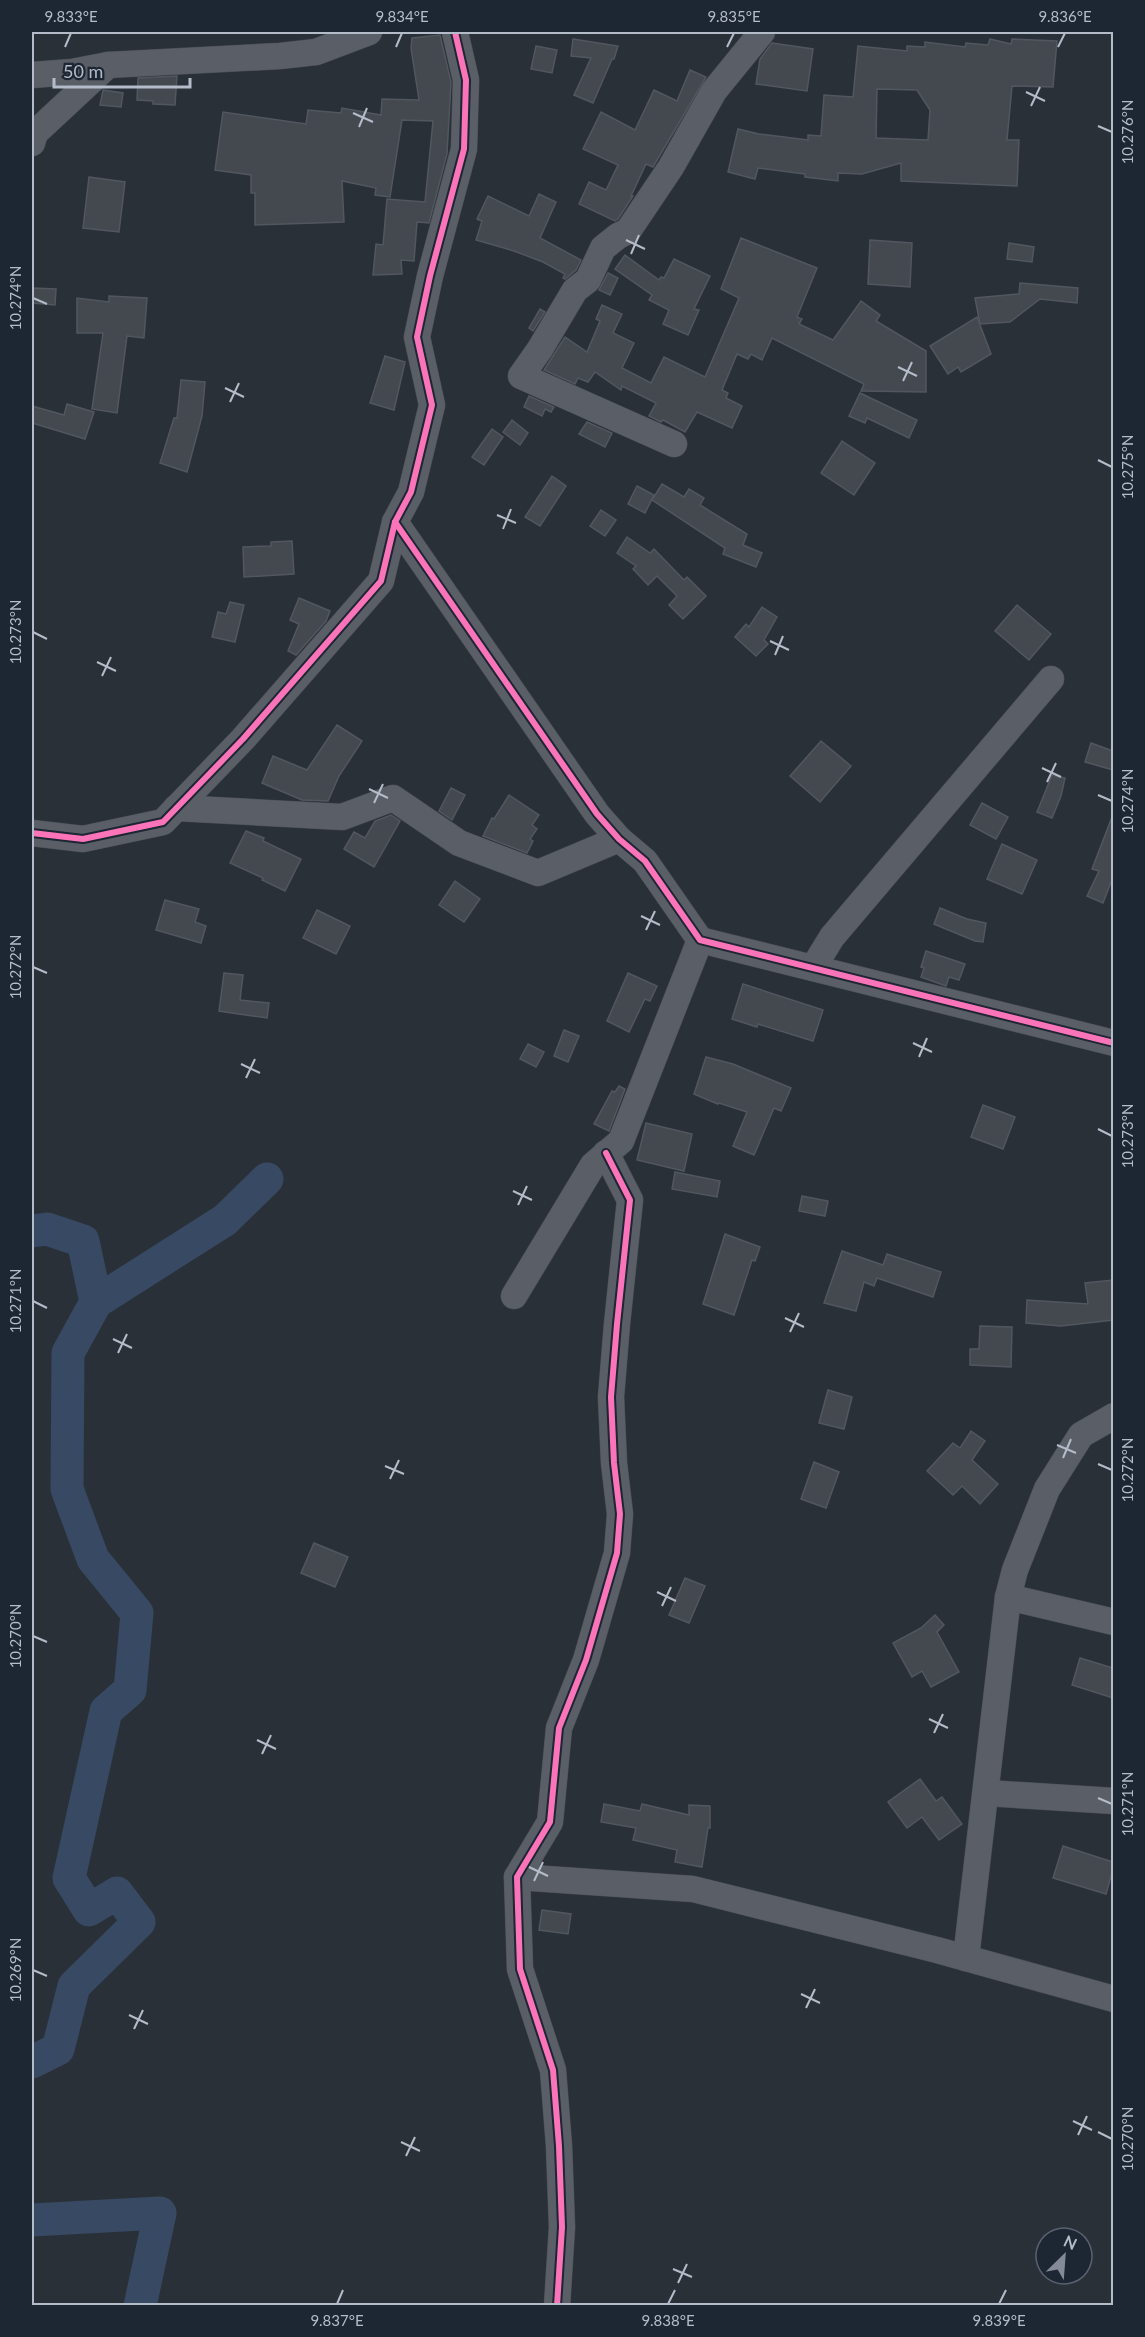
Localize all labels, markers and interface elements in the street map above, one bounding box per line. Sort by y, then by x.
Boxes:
text: 9.833°E [44,7,98,25]
text: 9.834°E [375,7,429,25]
text: 9.835°E [707,7,761,25]
text: 9.836°E [1038,7,1092,25]
scale bar [54,51,190,89]
text: 50 m [63,60,103,82]
text: 10.276°N [1118,100,1136,164]
text: 10.274°N [6,266,24,330]
text: 10.275°N [1118,435,1136,499]
text: 10.273°N [6,600,24,664]
text: 10.274°N [1118,769,1136,833]
text: 10.272°N [6,935,24,999]
text: 10.273°N [1118,1104,1136,1168]
text: 10.271°N [6,1269,24,1333]
text: 10.272°N [1118,1438,1136,1502]
text: 10.270°N [6,1604,24,1668]
text: 10.271°N [1118,1772,1136,1836]
text: 10.269°N [6,1938,24,2002]
text: 10.270°N [1118,2107,1136,2171]
north arrow [1034,2226,1094,2286]
text: N [1061,2231,1080,2253]
text: 9.837°E [310,2311,364,2329]
text: 9.838°E [641,2311,695,2329]
text: 9.839°E [972,2311,1026,2329]

